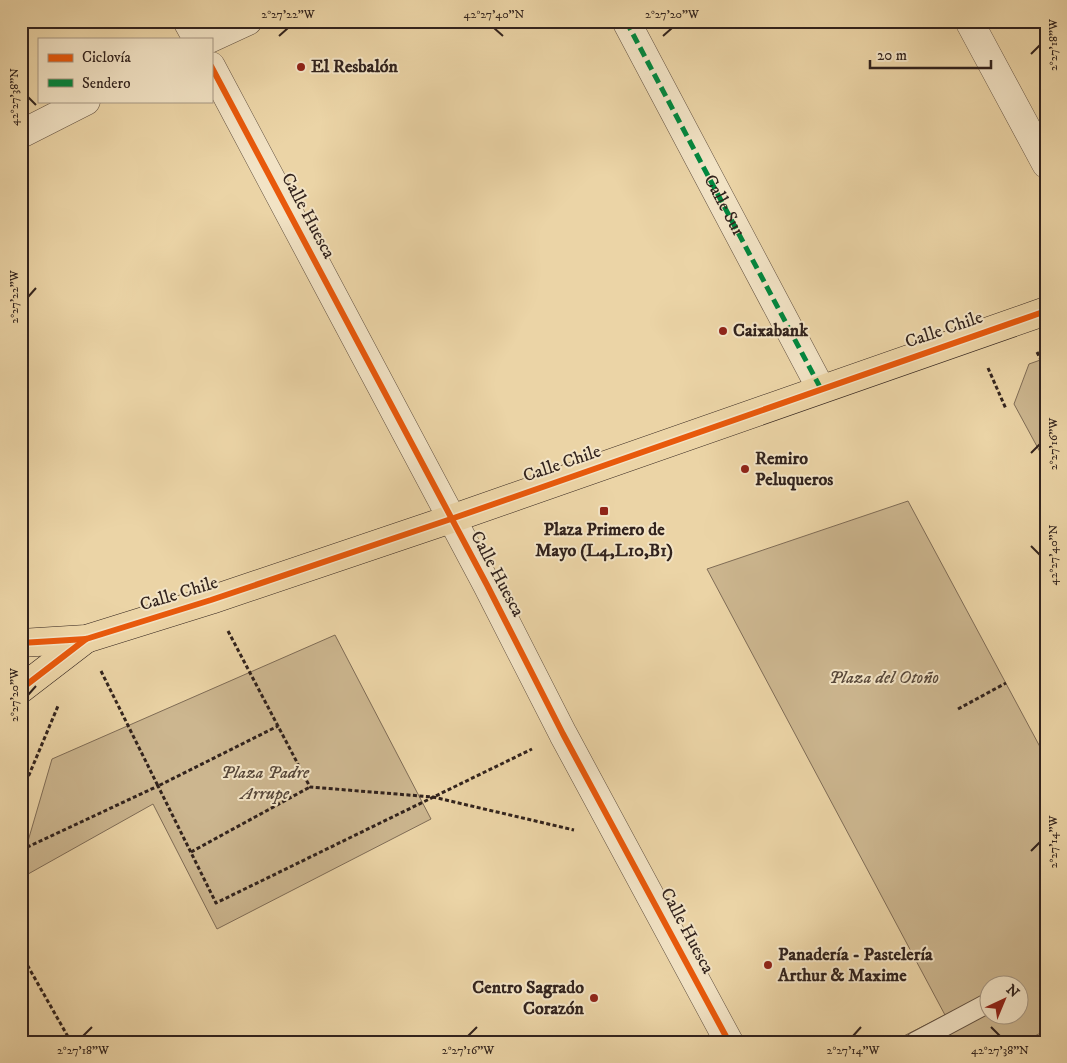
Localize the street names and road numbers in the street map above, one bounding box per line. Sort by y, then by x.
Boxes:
street label: Calle Huesca [276,169,340,263]
street label: Calle Sur [699,171,749,241]
street label: Calle Chile [902,306,986,354]
street label: Calle Chile [520,440,604,488]
street label: Calle Huesca [465,527,529,621]
street label: Calle Chile [137,572,221,616]
street label: Calle Huesca [655,884,719,978]

